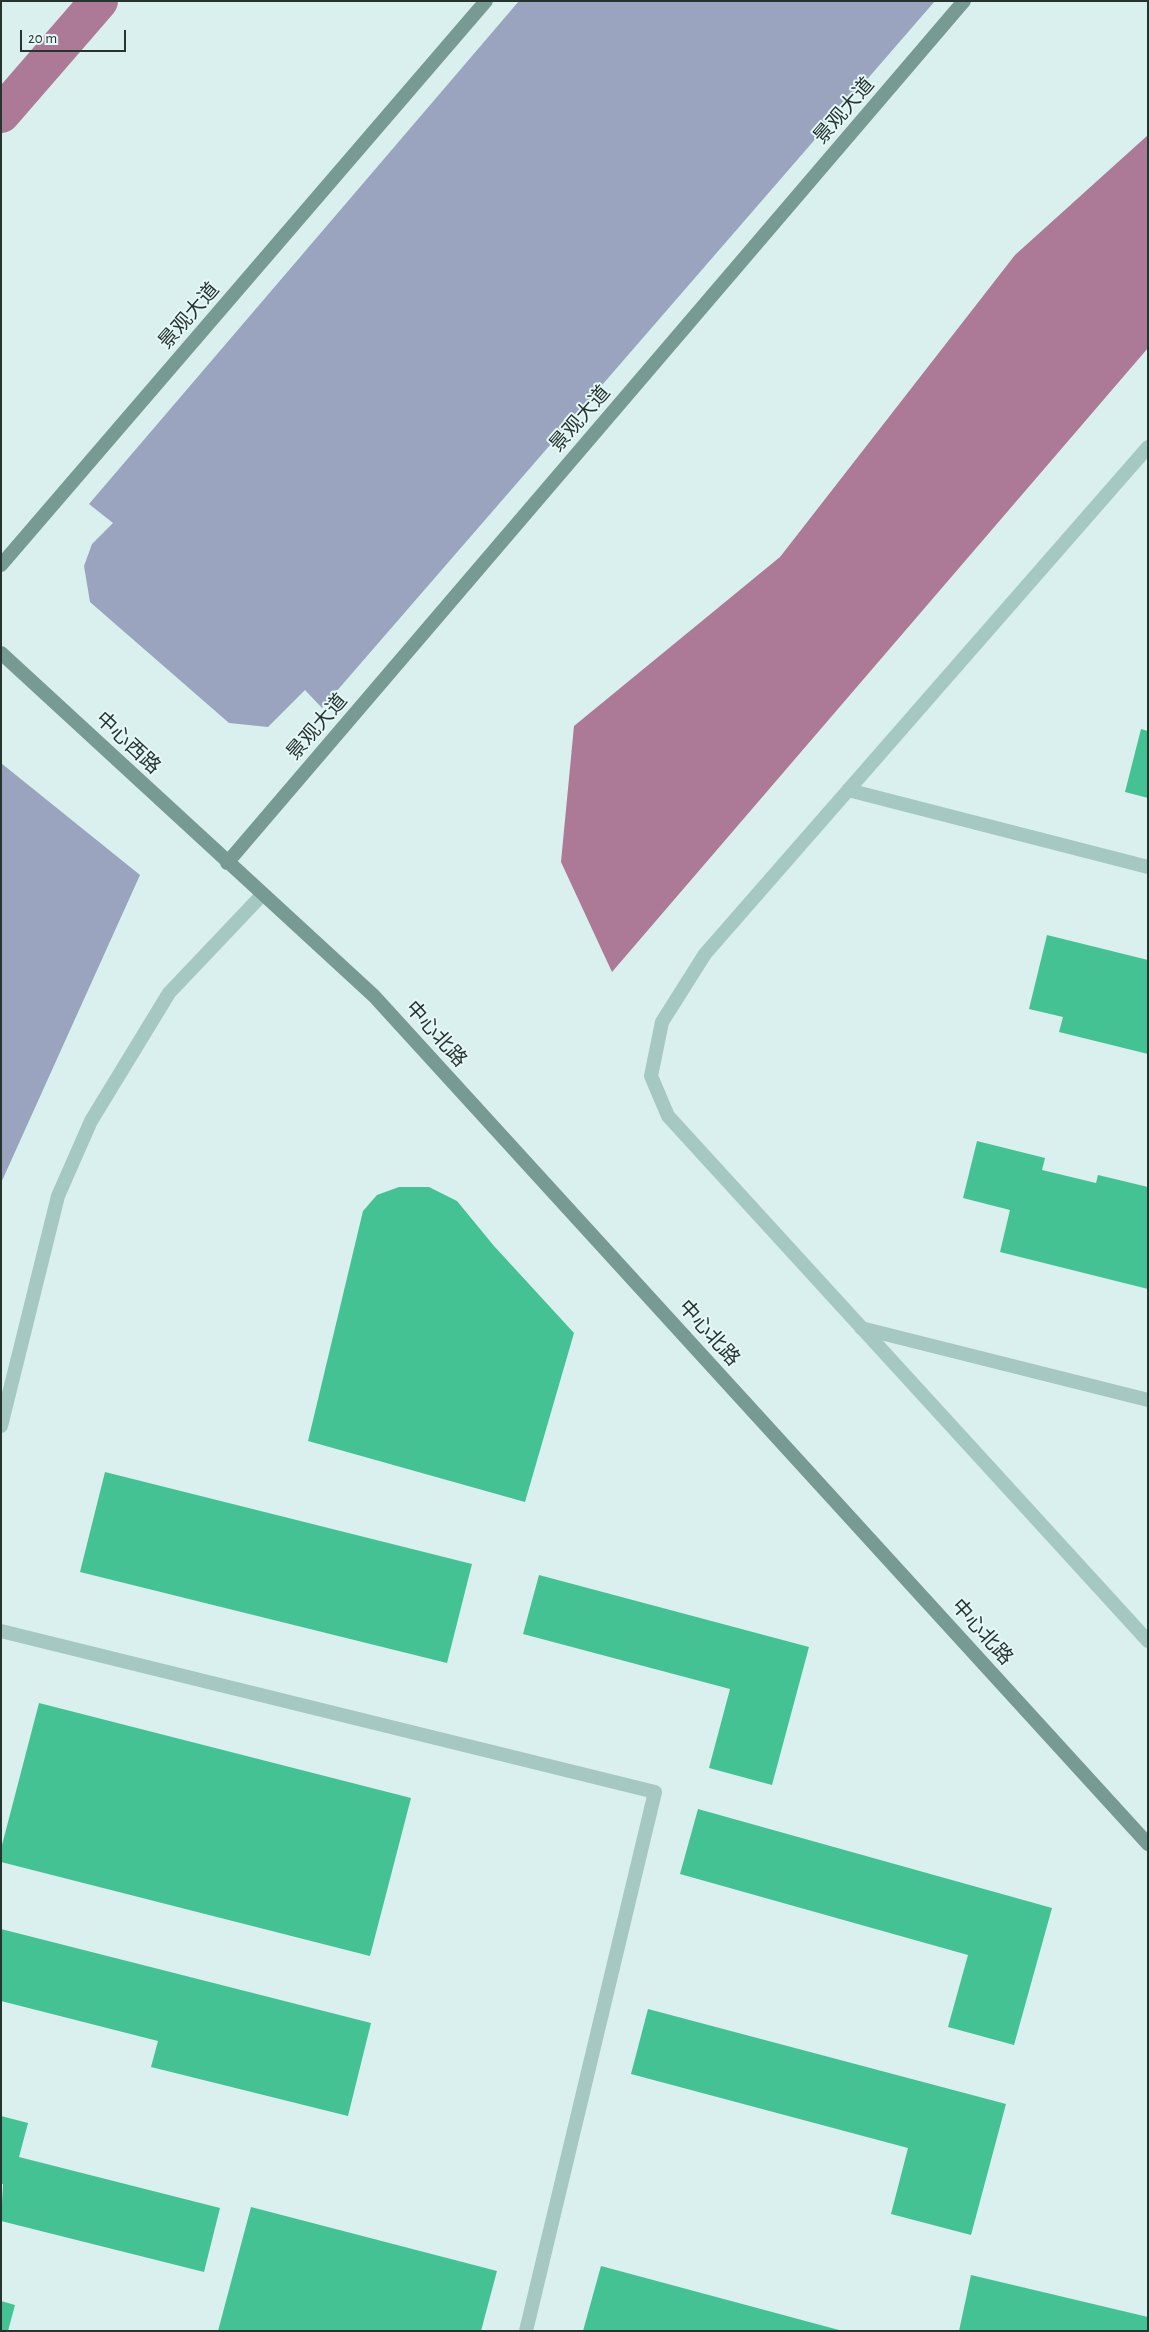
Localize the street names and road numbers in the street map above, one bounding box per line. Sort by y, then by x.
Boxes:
street label: 景观大道 [809,73,879,149]
street label: 景观大道 [154,278,224,354]
street label: 景观大道 [545,381,615,457]
street label: 景观大道 [282,689,352,765]
street label: 中心西路 [91,707,165,779]
street label: 中心北路 [400,996,472,1072]
street label: 中心北路 [673,1295,745,1371]
street label: 中心北路 [946,1594,1018,1670]

